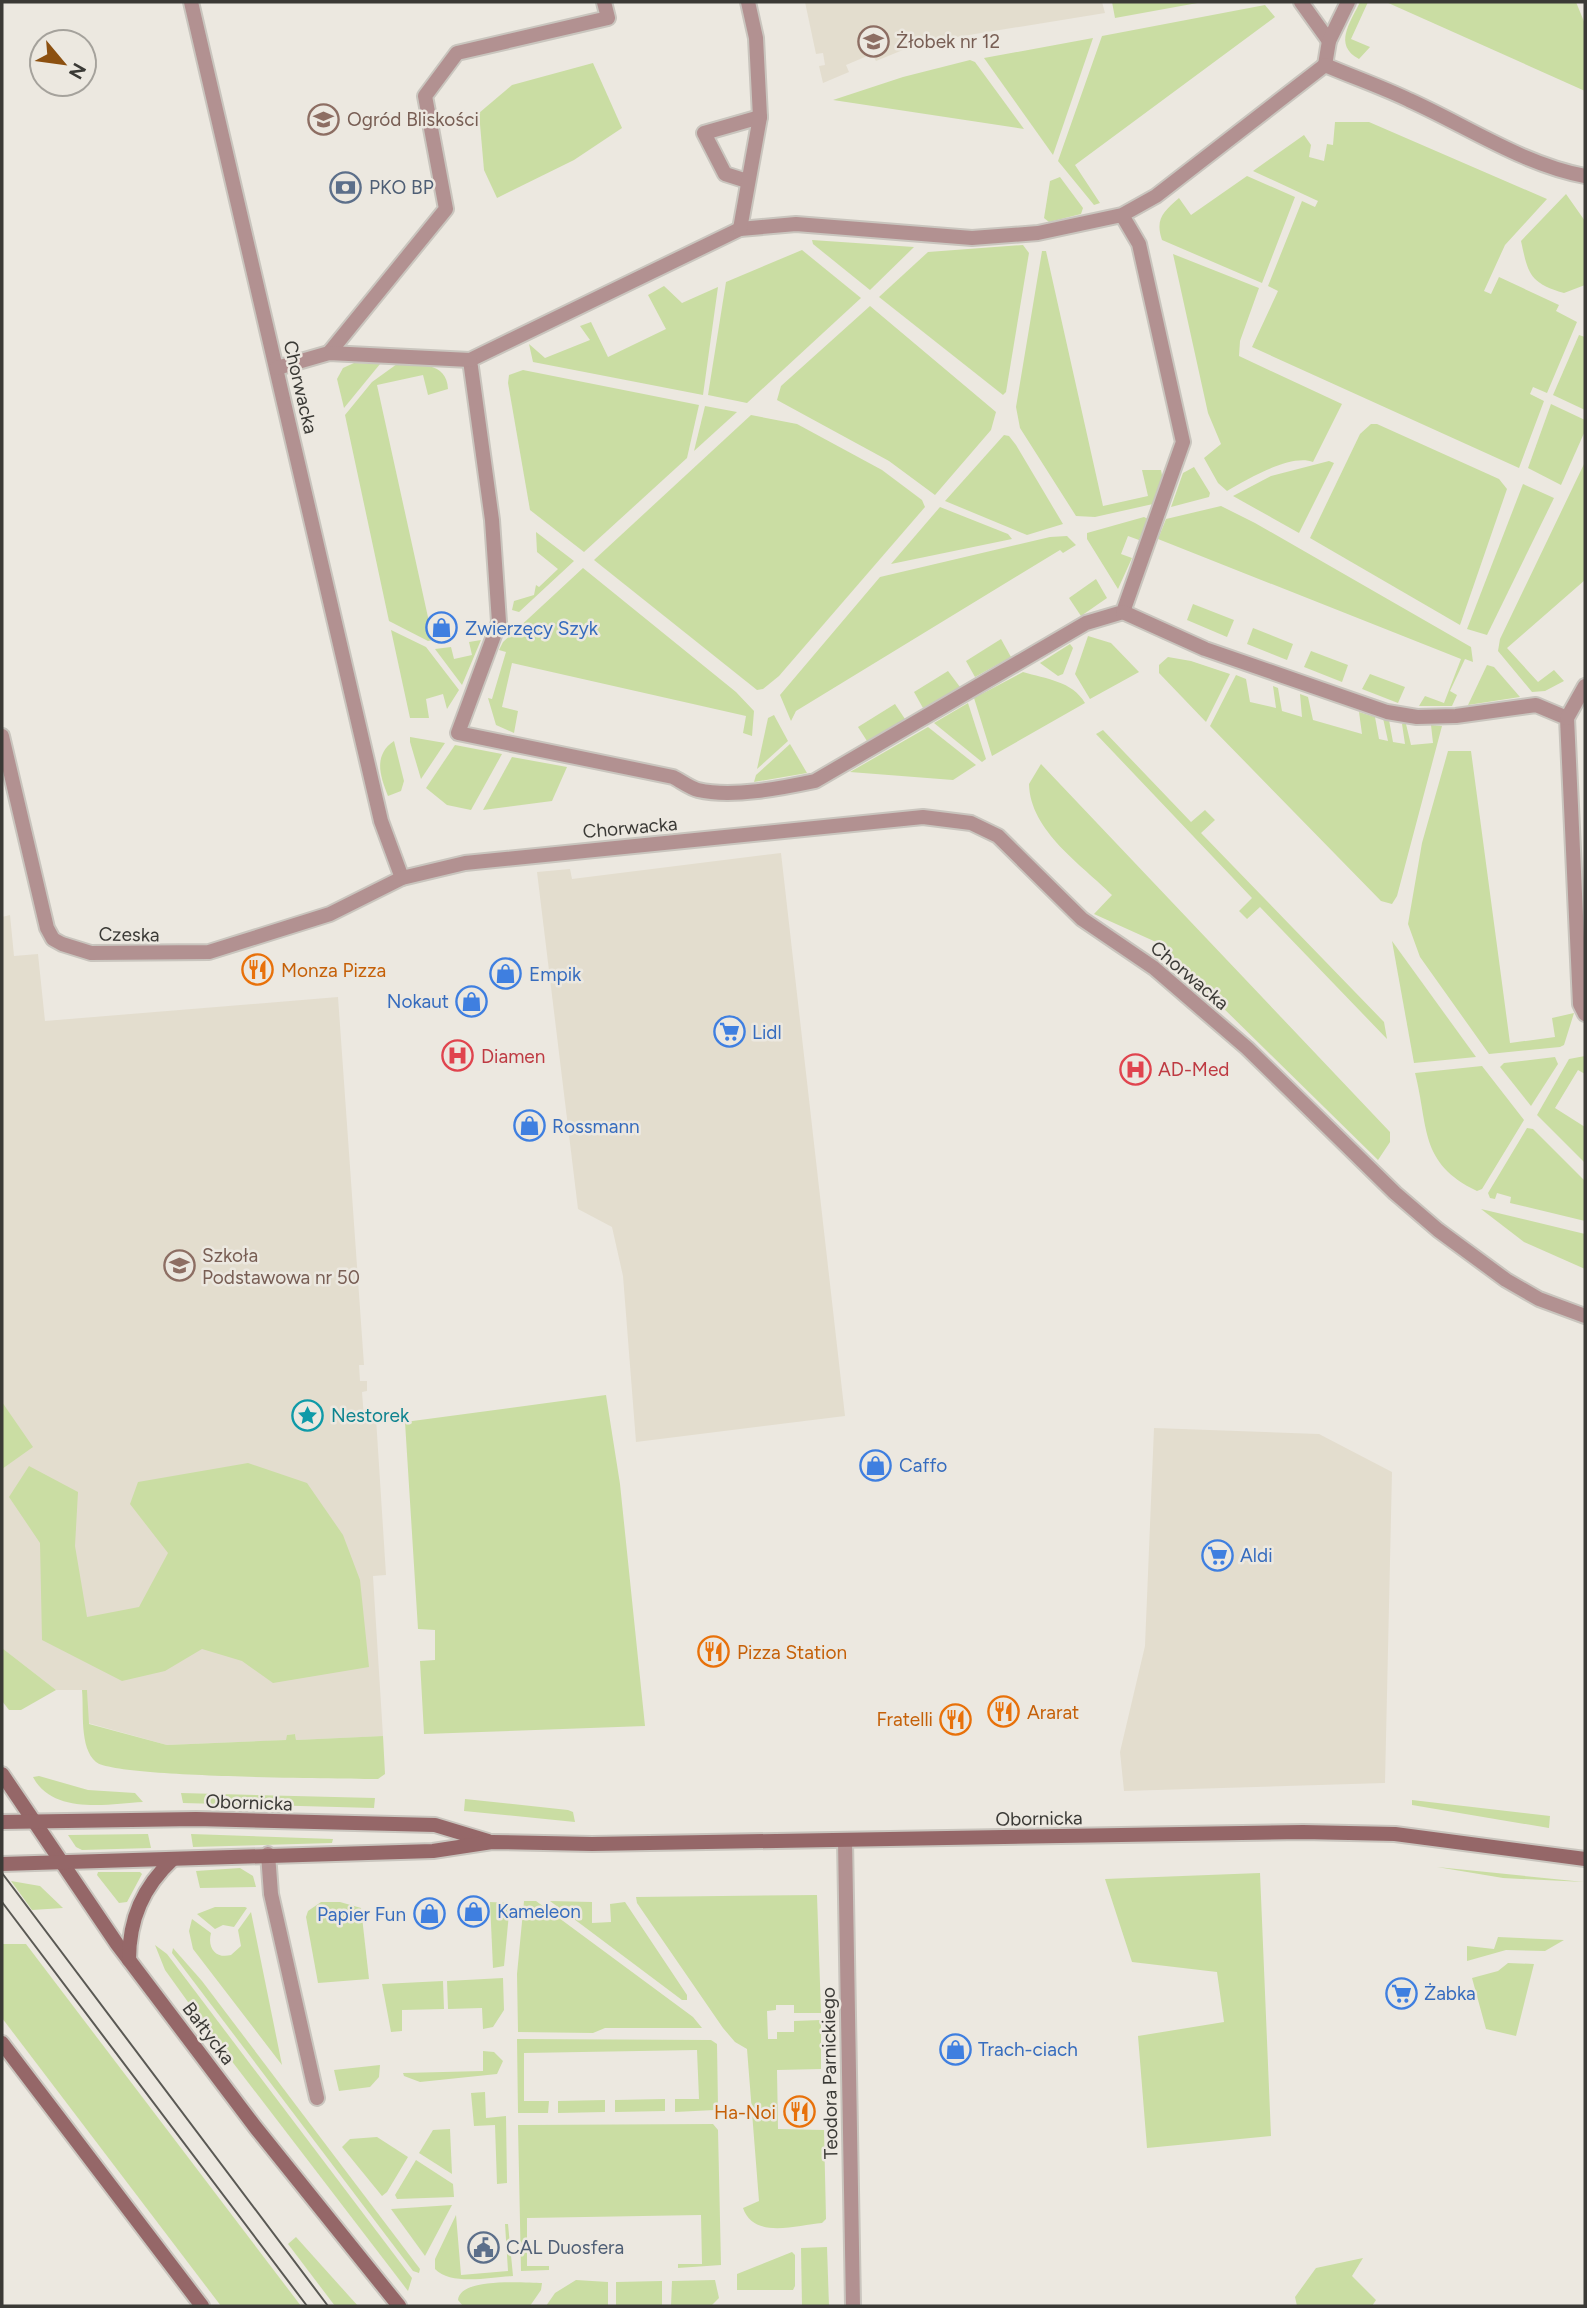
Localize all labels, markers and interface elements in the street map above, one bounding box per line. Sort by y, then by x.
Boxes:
school or university icon: Żłobek nr 12 [856,24,890,58]
north arrow [28,28,98,98]
place label: Żłobek nr 12 [896,30,1000,53]
text: N [64,59,91,83]
school or university icon: Ogród Bliskości [307,102,341,136]
place label: Ogród Bliskości [347,108,479,131]
bank icon: PKO BP [329,170,363,204]
place label: PKO BP [369,176,434,199]
street label: Chorwacka [279,338,322,436]
shop icon: Zwierzęcy Szyk [425,611,459,645]
place label: Zwierzęcy Szyk [465,617,599,640]
street label: Chorwacka [582,812,678,843]
street label: Czeska [98,922,160,947]
street label: Chorwacka [1146,936,1233,1015]
restaurant icon: Monza Pizza [241,953,275,987]
shop icon: Empik [489,957,523,991]
place label: Monza Pizza [281,959,386,982]
place label: Empik [529,963,582,986]
shop icon: Nokaut [455,984,489,1018]
place label: Nokaut [387,990,449,1013]
supermarket icon: Lidl [712,1015,746,1049]
place label: Lidl [752,1021,782,1044]
hospital icon: Diamen [441,1039,475,1073]
place label: Diamen [481,1045,545,1068]
hospital icon: AD-Med [1118,1052,1152,1086]
place label: AD-Med [1158,1058,1229,1081]
shop icon: Rossmann [512,1109,546,1143]
place label: Rossmann [552,1115,640,1138]
place label: Szkoła Podstawowa nr 50 [202,1244,360,1289]
school or university icon: Szkoła Podstawowa nr 50 [162,1249,196,1283]
place icon: Nestorek [291,1398,325,1432]
place label: Nestorek [331,1404,410,1427]
shop icon: Caffo [859,1448,893,1482]
place label: Caffo [899,1454,947,1477]
supermarket icon: Aldi [1200,1538,1234,1572]
place label: Aldi [1240,1544,1273,1567]
restaurant icon: Pizza Station [697,1635,731,1669]
place label: Pizza Station [737,1641,847,1664]
restaurant icon: Ararat [987,1695,1021,1729]
place label: Ararat [1027,1701,1079,1724]
restaurant icon: Fratelli [939,1702,973,1736]
place label: Fratelli [876,1708,933,1731]
street label: Obornicka [205,1789,293,1816]
street label: Obornicka [995,1806,1083,1831]
shop icon: Kameleon [457,1894,491,1928]
shop icon: Papier Fun [412,1897,446,1931]
place label: Kameleon [497,1900,581,1923]
place label: Papier Fun [317,1903,406,1926]
supermarket icon: Żabka [1384,1976,1418,2010]
place label: Żabka [1424,1982,1476,2005]
street label: Teodora Parnickiego [817,1987,842,2159]
street label: Bałtycka [178,1997,240,2069]
shop icon: Trach-ciach [938,2032,972,2066]
place label: Trach-ciach [978,2038,1078,2061]
restaurant icon: Ha-Noi [782,2095,816,2129]
place label: Ha-Noi [714,2101,776,2124]
public building icon: CAL Duosfera [466,2230,500,2264]
place label: CAL Duosfera [506,2236,624,2259]

